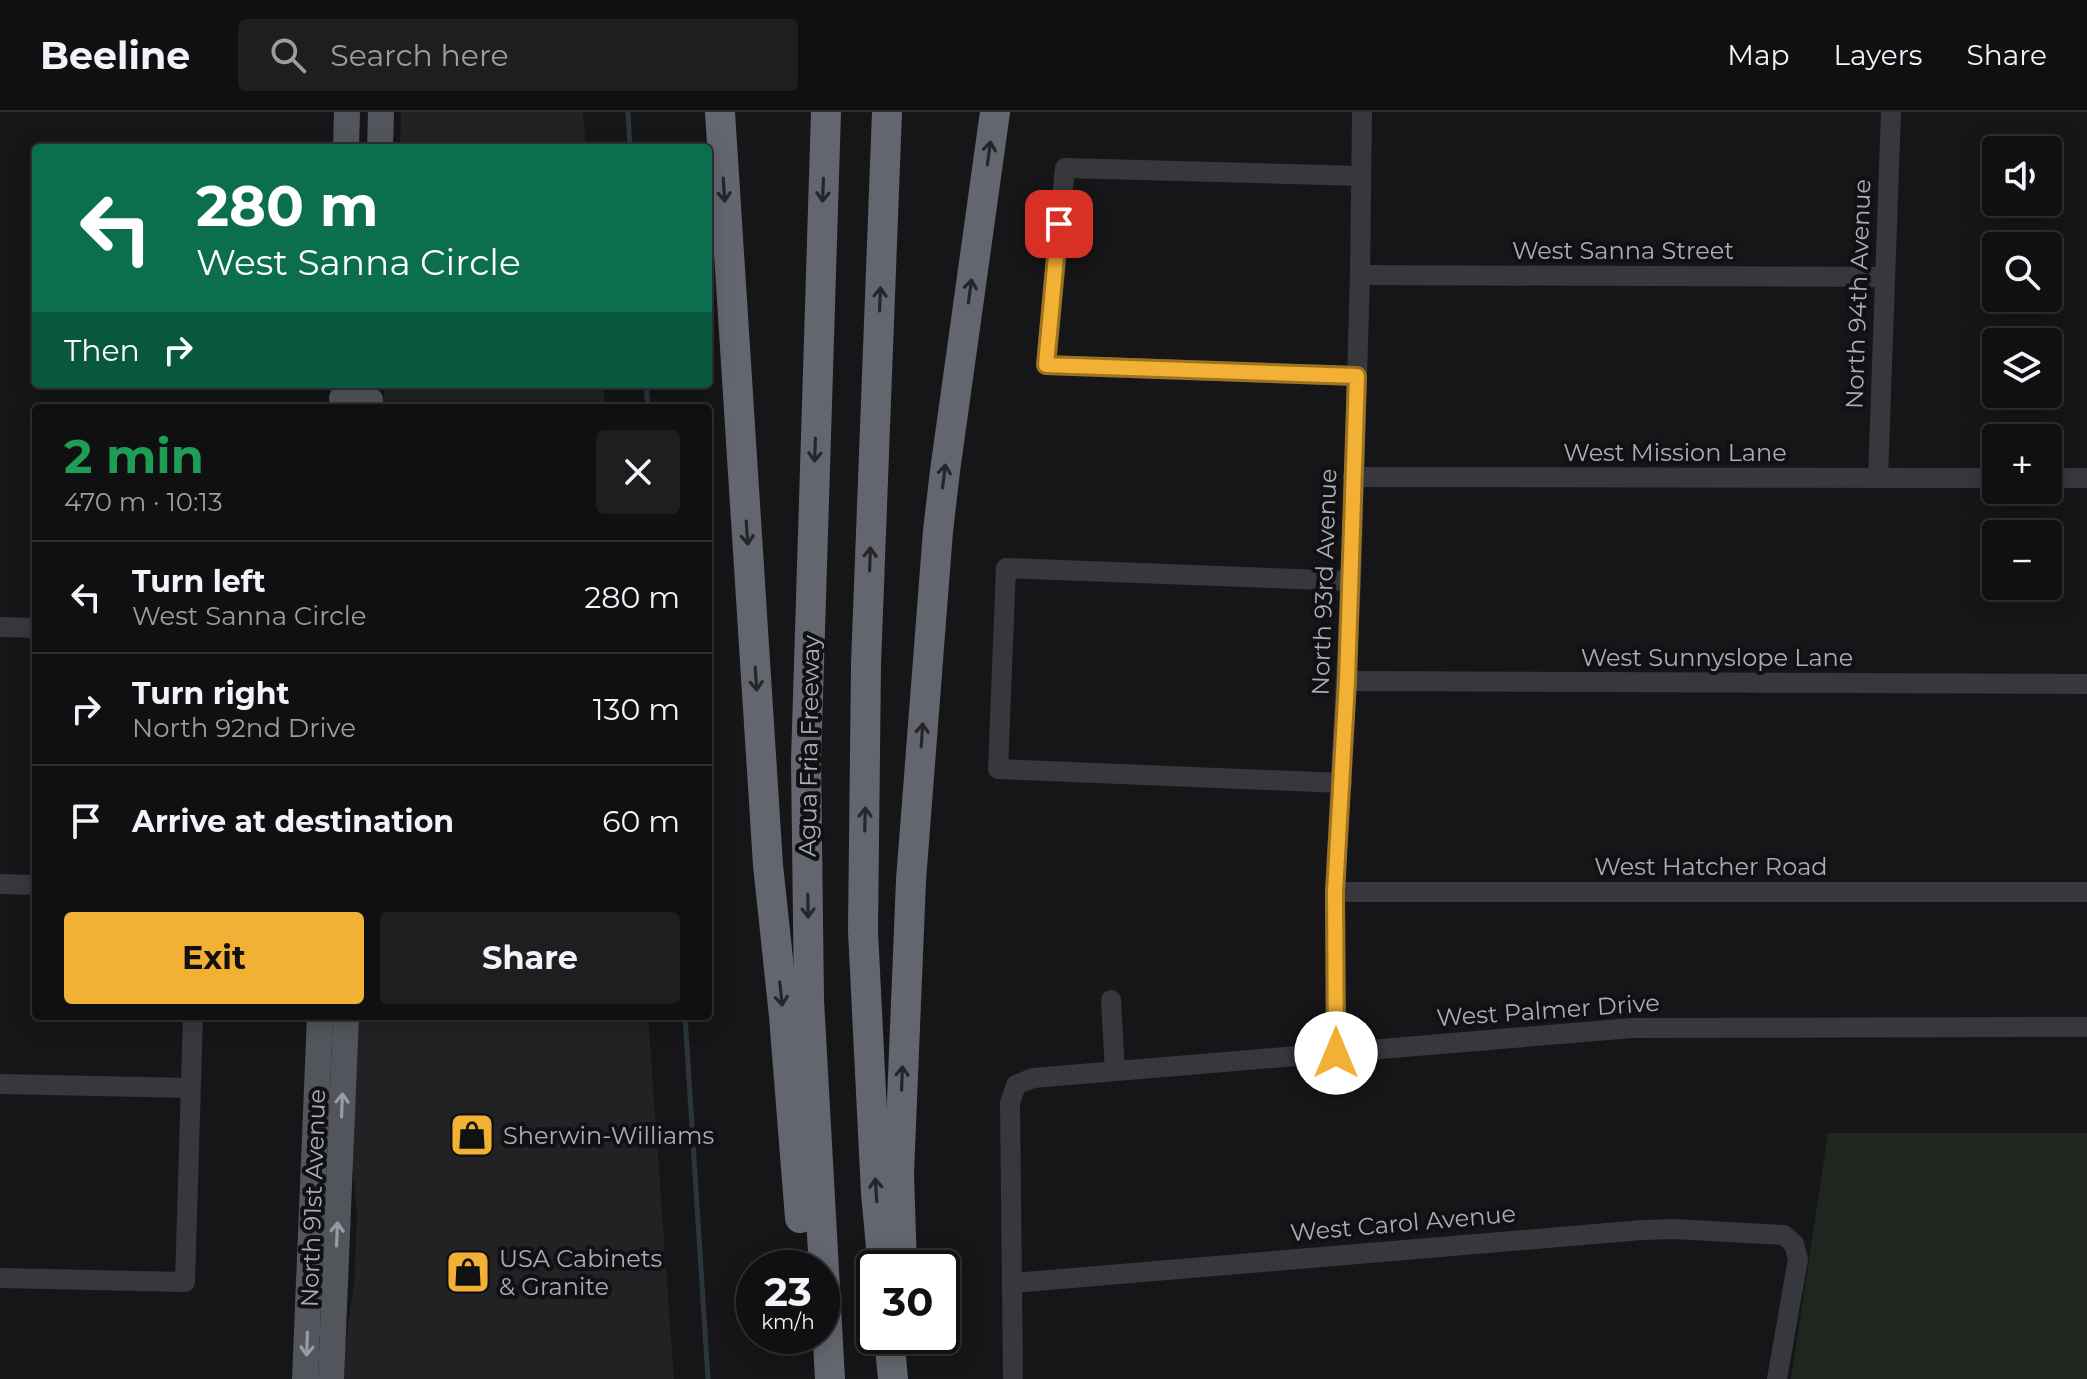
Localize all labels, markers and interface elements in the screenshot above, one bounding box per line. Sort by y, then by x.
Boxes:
search box [238,19,798,91]
text: Beeline [40,32,190,79]
icon: search [266,33,310,77]
text: Search here [330,37,509,74]
text: Map [1727,38,1790,72]
text: Layers [1834,38,1923,72]
text: Share [1967,38,2047,72]
map controls [1982,136,2062,600]
button: sound [1982,136,2062,216]
one-way arrow [982,140,997,166]
text: 280 m [196,172,379,240]
icon: left [64,176,168,280]
one-way arrow [717,176,732,203]
one-way arrow [816,176,831,203]
street label: North 94th Avenue [1839,179,1877,409]
pin [1025,190,1093,258]
icon: arrive [1037,202,1081,246]
button: search [1982,232,2062,312]
street label: West Sanna Street [1512,236,1734,265]
text: West Sanna Circle [196,240,521,284]
one-way arrow [963,278,978,304]
one-way arrow [872,286,887,313]
icon: right [156,328,200,372]
button: layers [1982,328,2062,408]
text: Then [64,332,140,369]
button: + [1982,424,2062,504]
text: 2 min [64,427,204,485]
button: close [596,430,680,514]
one-way arrow [807,436,822,463]
street label: West Mission Lane [1563,438,1787,467]
one-way arrow [937,464,952,489]
street label: North 93rd Avenue [1306,468,1342,696]
text: 470 m · 10:13 [64,486,223,518]
one-way arrow [740,519,755,546]
button: − [1982,520,2062,600]
one-way arrow [863,546,878,573]
text: Turn left [132,563,265,600]
icon: left [64,575,108,619]
text: 280 m [584,579,680,616]
text: West Sanna Circle [132,600,367,632]
street label: Agua Fria Freeway [793,635,825,857]
street label: West Sunnyslope Lane [1581,643,1853,672]
one-way arrow [749,665,764,692]
text: Turn right [132,675,289,712]
icon: right [64,687,108,731]
text: 130 m [593,691,680,728]
text: North 92nd Drive [132,712,356,744]
one-way arrow [915,722,930,749]
icon: arrive [64,799,108,843]
text: Arrive at destination [132,803,454,840]
text: 60 m [602,803,680,840]
one-way arrow [857,806,872,833]
street label: West Hatcher Road [1594,852,1828,881]
one-way arrow [800,892,816,919]
button: Exit [64,912,364,1004]
button: Share [380,912,680,1004]
one-way arrow [774,980,789,1007]
street label: West Palmer Drive [1435,988,1661,1032]
position arrow [1294,1011,1378,1095]
one-way arrow [894,1065,909,1092]
street label: North 91st Avenue [295,1088,331,1308]
one-way arrow [335,1092,350,1119]
shop icon: Sherwin-Williams [448,1111,496,1159]
place label: Sherwin-Williams [503,1121,714,1150]
one-way arrow [868,1177,883,1204]
street label: West Carol Avenue [1289,1199,1517,1247]
one-way arrow [329,1222,344,1248]
place label: USA Cabinets & Granite [499,1244,662,1301]
shop icon: USA Cabinets & Granite [444,1248,492,1296]
speed limit sign: 30 [856,1250,960,1354]
text: 23 [764,1267,812,1316]
text: km/h [761,1310,815,1334]
one-way arrow [299,1330,314,1357]

